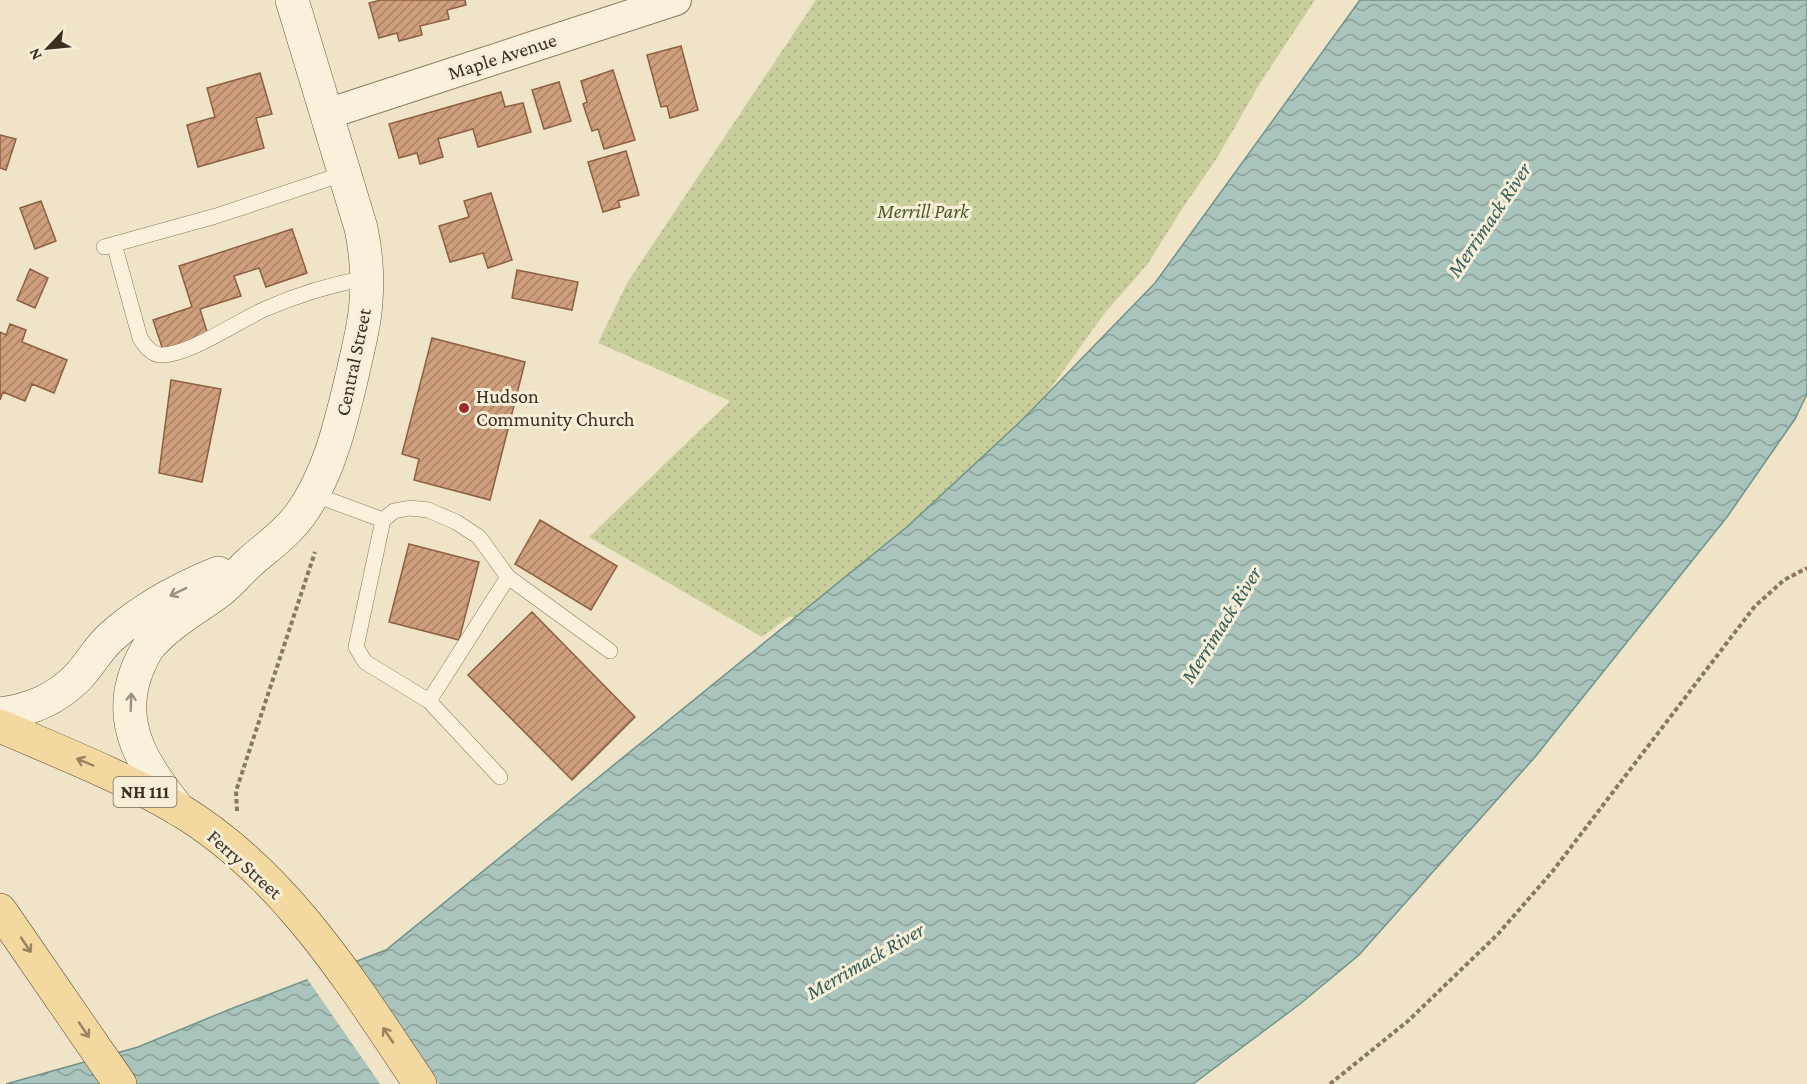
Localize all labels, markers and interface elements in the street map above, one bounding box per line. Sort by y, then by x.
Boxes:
north arrow [18,18,78,78]
street label: Maple Avenue [445,28,560,85]
text: N [25,46,45,63]
water label: Merrimack River [1441,158,1536,282]
park label: Merrill Park [876,200,970,222]
street label: Central Street [331,306,375,418]
place label: Hudson Community Church [476,385,635,431]
marker: Hudson Community Church [457,401,471,415]
water label: Merrimack River [1175,562,1267,688]
one-way arrow [169,587,187,599]
one-way arrow [125,693,136,713]
one-way arrow [76,756,94,767]
road number: NH 111 [114,777,176,807]
street label: Ferry Street [203,825,287,904]
water label: Merrimack River [801,917,929,1005]
one-way arrow [20,937,32,953]
one-way arrow [78,1022,90,1038]
one-way arrow [382,1028,394,1044]

